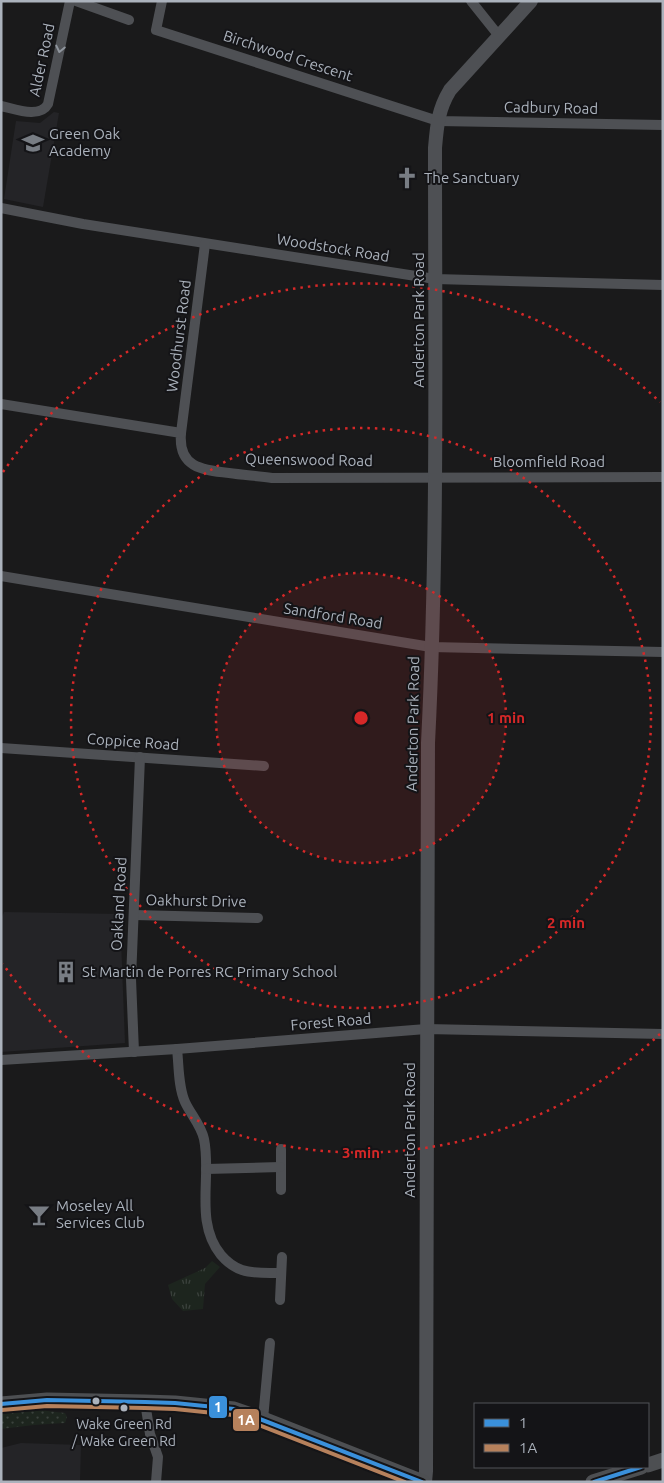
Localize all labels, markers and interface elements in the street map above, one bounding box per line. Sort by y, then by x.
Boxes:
street label: Alder Road [25,22,58,98]
street label: Birchwood Crescent [221,27,355,85]
one-way arrow [55,44,66,53]
street label: Cadbury Road [504,98,598,117]
place label: Green Oak Academy [49,125,121,159]
school or university icon: Green Oak Academy [20,130,46,156]
church icon: The Sanctuary [394,165,420,191]
place label: The Sanctuary [424,169,519,186]
street label: Woodstock Road [276,230,391,265]
street label: Anderton Park Road [410,252,427,388]
street label: Woodhurst Road [163,279,194,393]
street label: Queenswood Road [245,450,373,469]
street label: Bloomfield Road [493,453,605,470]
street label: Sandford Road [282,599,384,632]
street label: Anderton Park Road [403,656,422,792]
centre of rings [352,709,370,727]
text: 1 min [487,709,525,726]
street label: Coppice Road [86,730,180,753]
street label: Oakland Road [108,857,129,951]
street label: Oakhurst Drive [145,891,247,910]
text: 2 min [547,914,585,931]
building icon: St Martin de Porres RC Primary School [53,959,79,985]
place label: St Martin de Porres RC Primary School [82,963,337,980]
street label: Forest Road [290,1010,372,1034]
street label: Anderton Park Road [401,1062,418,1198]
text: 3 min [342,1144,380,1161]
place label: Moseley All Services Club [56,1197,145,1231]
bar icon: Moseley All Services Club [26,1202,52,1228]
line badge: 1 [208,1395,228,1419]
unlabelled marker [91,1396,101,1406]
text: 1 [214,1399,222,1415]
marker: Wake Green Rd / Wake Green Rd [119,1403,129,1413]
legend [474,1403,649,1468]
line badge: 1A [232,1408,260,1432]
text: 1A [237,1412,255,1428]
text: 1 [519,1414,527,1431]
place label: Wake Green Rd / Wake Green Rd [71,1416,176,1449]
text: 1A [519,1439,537,1456]

